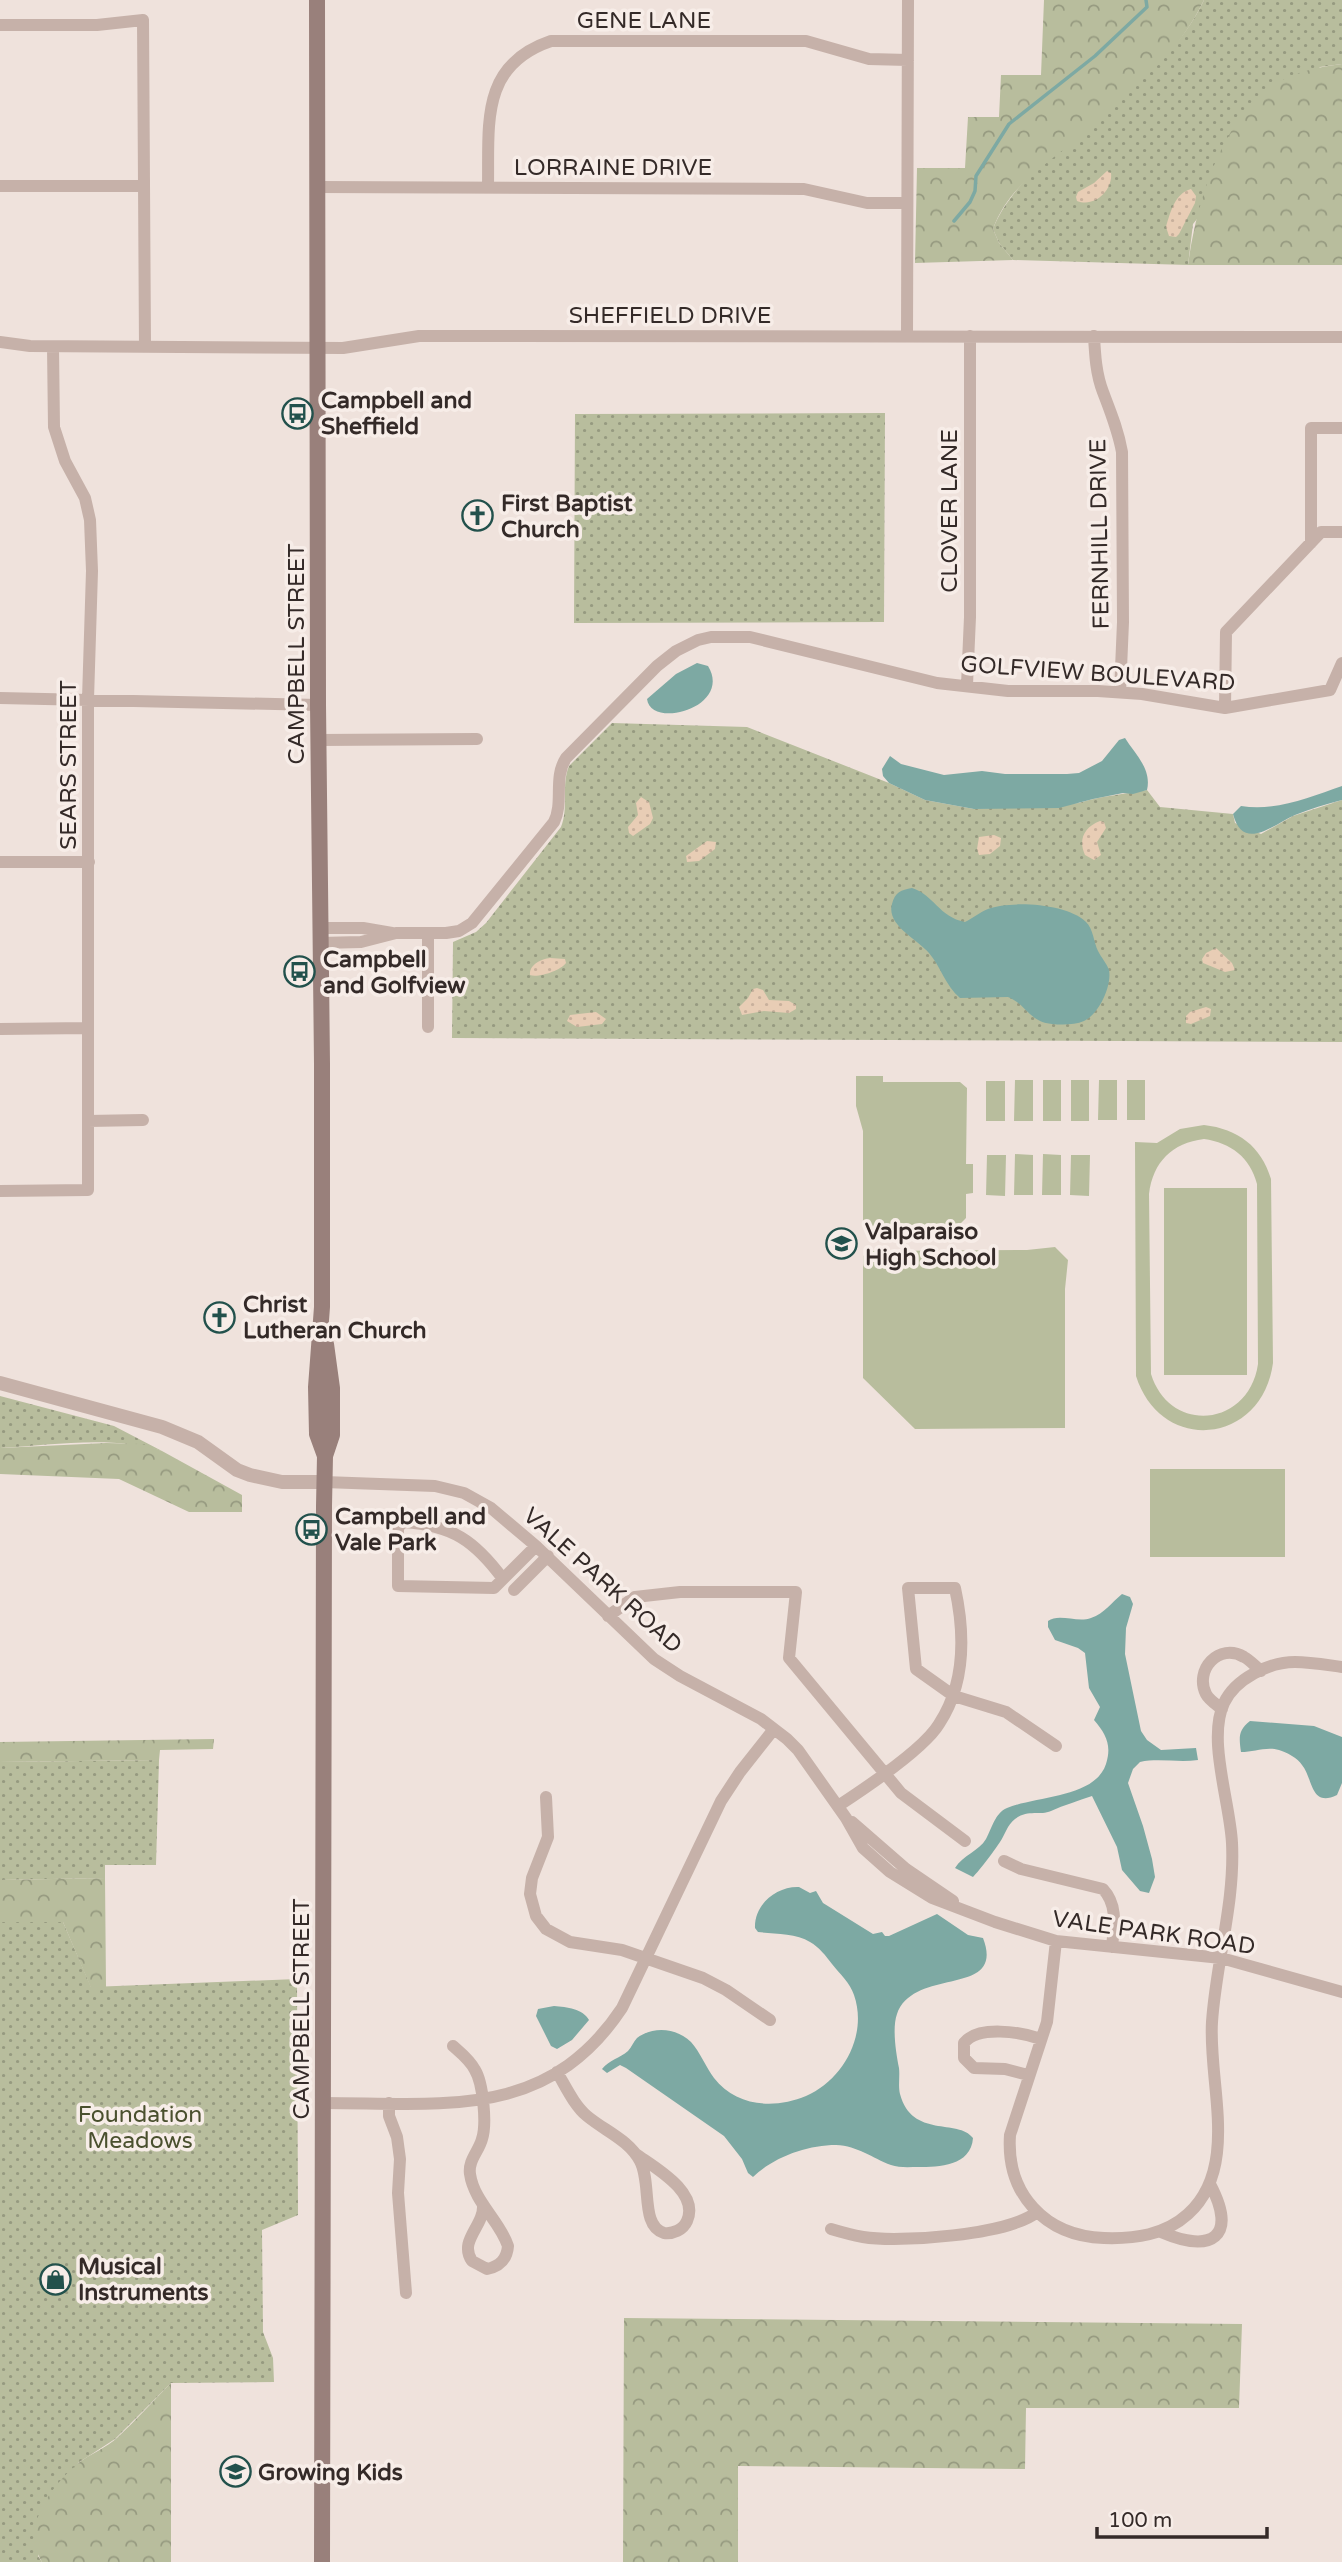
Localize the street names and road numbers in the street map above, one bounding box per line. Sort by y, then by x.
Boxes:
street label: GENE LANE [577,7,711,35]
street label: LORRAINE DRIVE [514,154,712,182]
street label: SHEFFIELD DRIVE [569,302,771,330]
street label: CLOVER LANE [936,429,964,593]
street label: FERNHILL DRIVE [1084,438,1116,630]
street label: CAMPBELL STREET [283,544,311,764]
street label: GOLFVIEW BOULEVARD [960,650,1236,698]
street label: SEARS STREET [55,680,83,850]
street label: VALE PARK ROAD [517,1502,688,1660]
street label: CAMPBELL STREET [288,1899,316,2119]
street label: VALE PARK ROAD [1051,1905,1257,1961]

